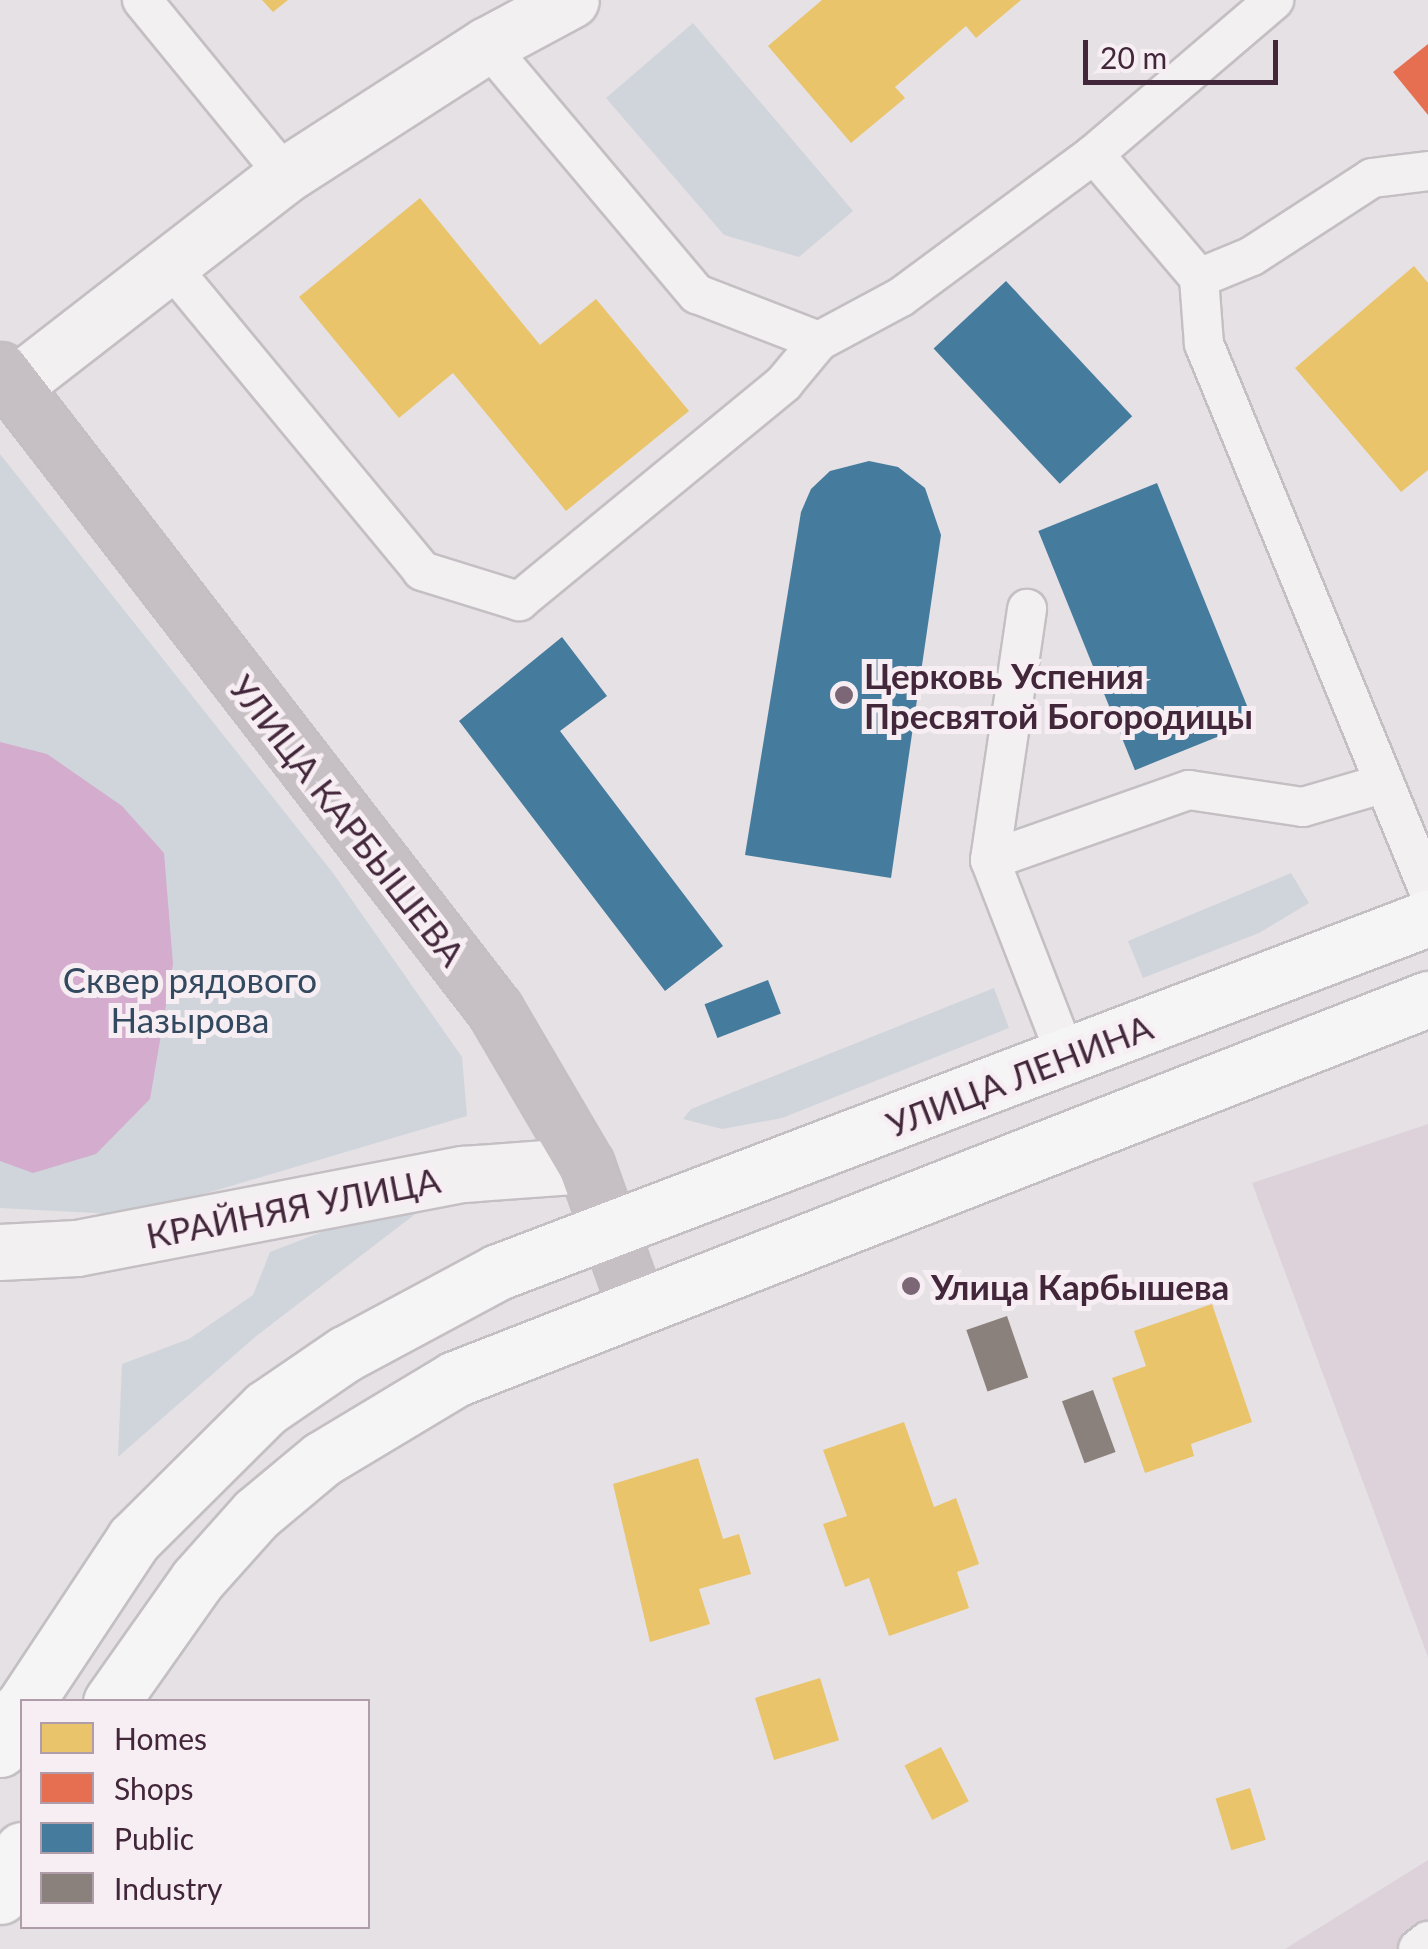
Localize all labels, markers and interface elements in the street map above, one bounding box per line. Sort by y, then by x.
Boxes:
scale bar [1088,20,1283,82]
text: 20 m [1100,39,1167,75]
place label: Церковь Успения Пресвятой Богородицы [864,654,1253,736]
street label: УЛИЦА КАРБЫШЕВА [222,666,474,974]
marker: Церковь Успения Пресвятой Богородицы [833,684,855,706]
park label: Сквер рядового Назырова [63,958,317,1040]
street label: УЛИЦА ЛЕНИНА [880,1005,1158,1145]
street label: КРАЙНЯЯ УЛИЦА [143,1158,443,1256]
place label: Улица Карбышева [931,1265,1229,1307]
marker: Улица Карбышева [900,1275,922,1297]
legend [20,1699,370,1929]
text: Homes [114,1720,207,1756]
text: Shops [114,1770,194,1806]
text: Public [114,1820,194,1856]
text: Industry [114,1870,223,1906]

